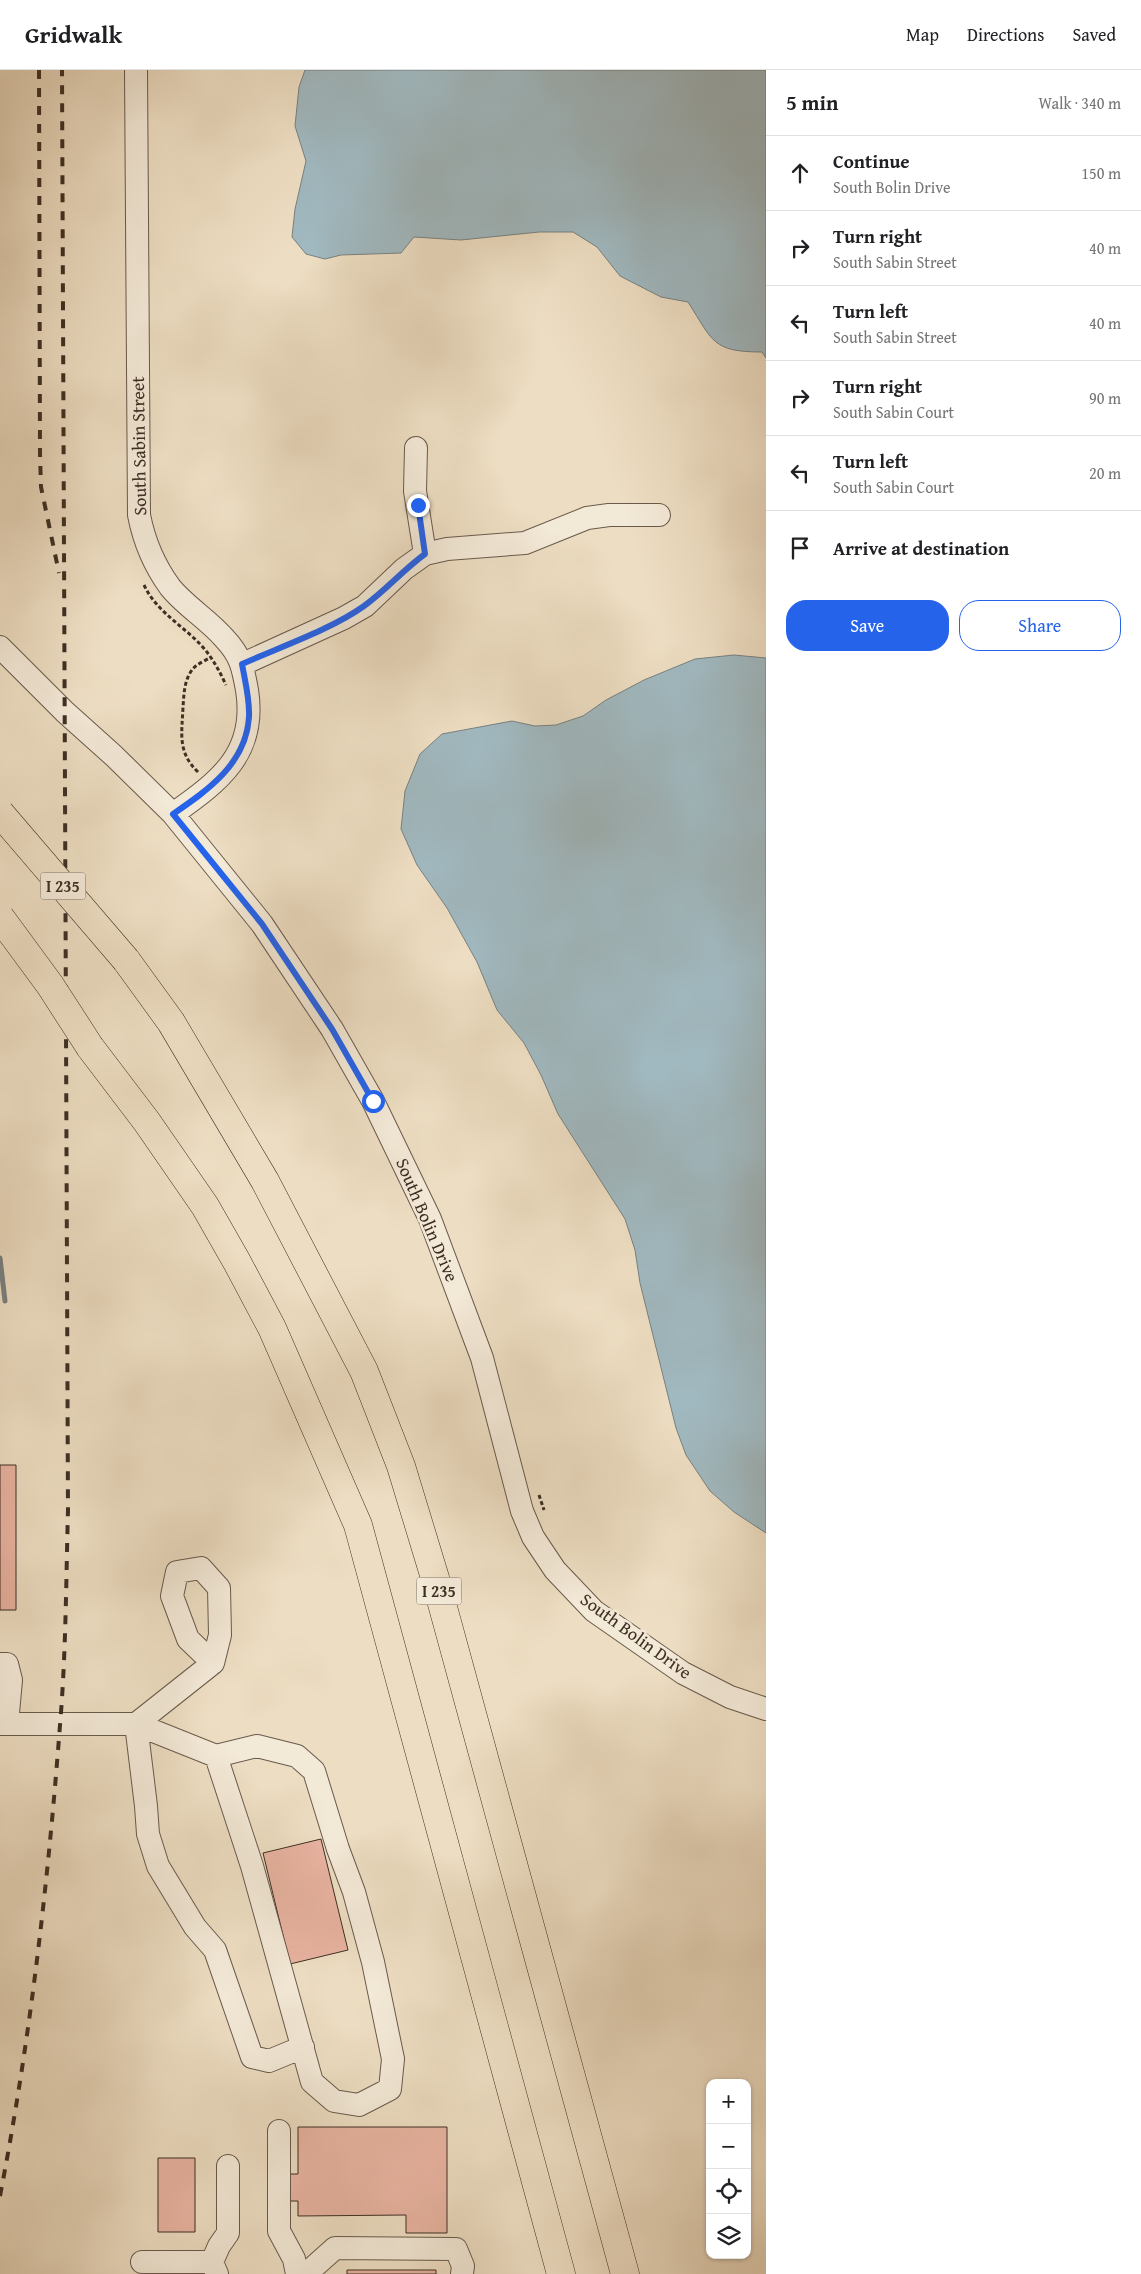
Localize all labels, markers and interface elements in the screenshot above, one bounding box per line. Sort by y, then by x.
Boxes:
text: Gridwalk [25,17,122,52]
text: Map [906,21,939,48]
text: Directions [967,21,1044,48]
text: Saved [1072,21,1116,48]
text: 5 min [786,87,838,118]
text: Walk · 340 m [1038,91,1121,115]
text: Continue [833,147,910,175]
icon: ahead [786,159,814,187]
text: 150 m [1081,161,1121,185]
text: South Bolin Drive [833,175,950,199]
text: Turn right [833,222,922,250]
icon: right [786,234,814,262]
text: 40 m [1089,236,1121,260]
text: South Sabin Street [833,250,957,274]
text: Turn left [833,297,908,325]
icon: left [786,309,814,337]
text: 40 m [1089,311,1121,335]
text: South Sabin Street [833,325,957,349]
text: Turn right [833,372,922,400]
street label: South Sabin Street [124,375,153,516]
icon: right [786,384,814,412]
text: 90 m [1089,386,1121,410]
text: South Sabin Court [833,400,954,424]
text: Turn left [833,447,908,475]
icon: left [786,459,814,487]
text: 20 m [1089,461,1121,485]
text: South Sabin Court [833,475,954,499]
route end [407,494,430,517]
icon: arrive [786,534,814,562]
text: Arrive at destination [833,534,1009,562]
button: Save [786,600,949,651]
button: Share [959,600,1121,651]
road number: I 235 [40,872,86,899]
route start [362,1090,385,1113]
street label: South Bolin Drive [389,1154,466,1286]
road number: I 235 [416,1578,462,1604]
street label: South Bolin Drive [575,1586,698,1685]
map controls [706,2079,751,2259]
button: + [706,2079,751,2124]
button: − [706,2124,751,2169]
button: locate [706,2169,751,2214]
button: layers [706,2214,751,2259]

